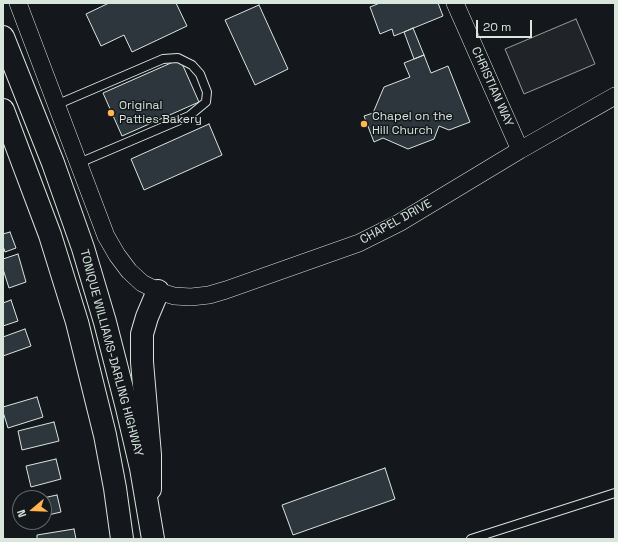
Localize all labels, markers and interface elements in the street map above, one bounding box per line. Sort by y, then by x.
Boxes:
scale bar [478,12,534,38]
text: 20 m [483,19,511,35]
street label: CHRISTIAN WAY [468,45,516,129]
place label: Original Patties Bakery [119,99,202,127]
marker: Original Patties Bakery [106,108,116,118]
place label: Chapel on the Hill Church [372,110,453,138]
marker: Chapel on the Hill Church [359,119,369,129]
street label: CHAPEL DRIVE [358,196,434,248]
street label: TONIQUE WILLIAMS-DARLING HIGHWAY [76,248,146,458]
north arrow [12,490,52,530]
text: N [14,508,29,519]

